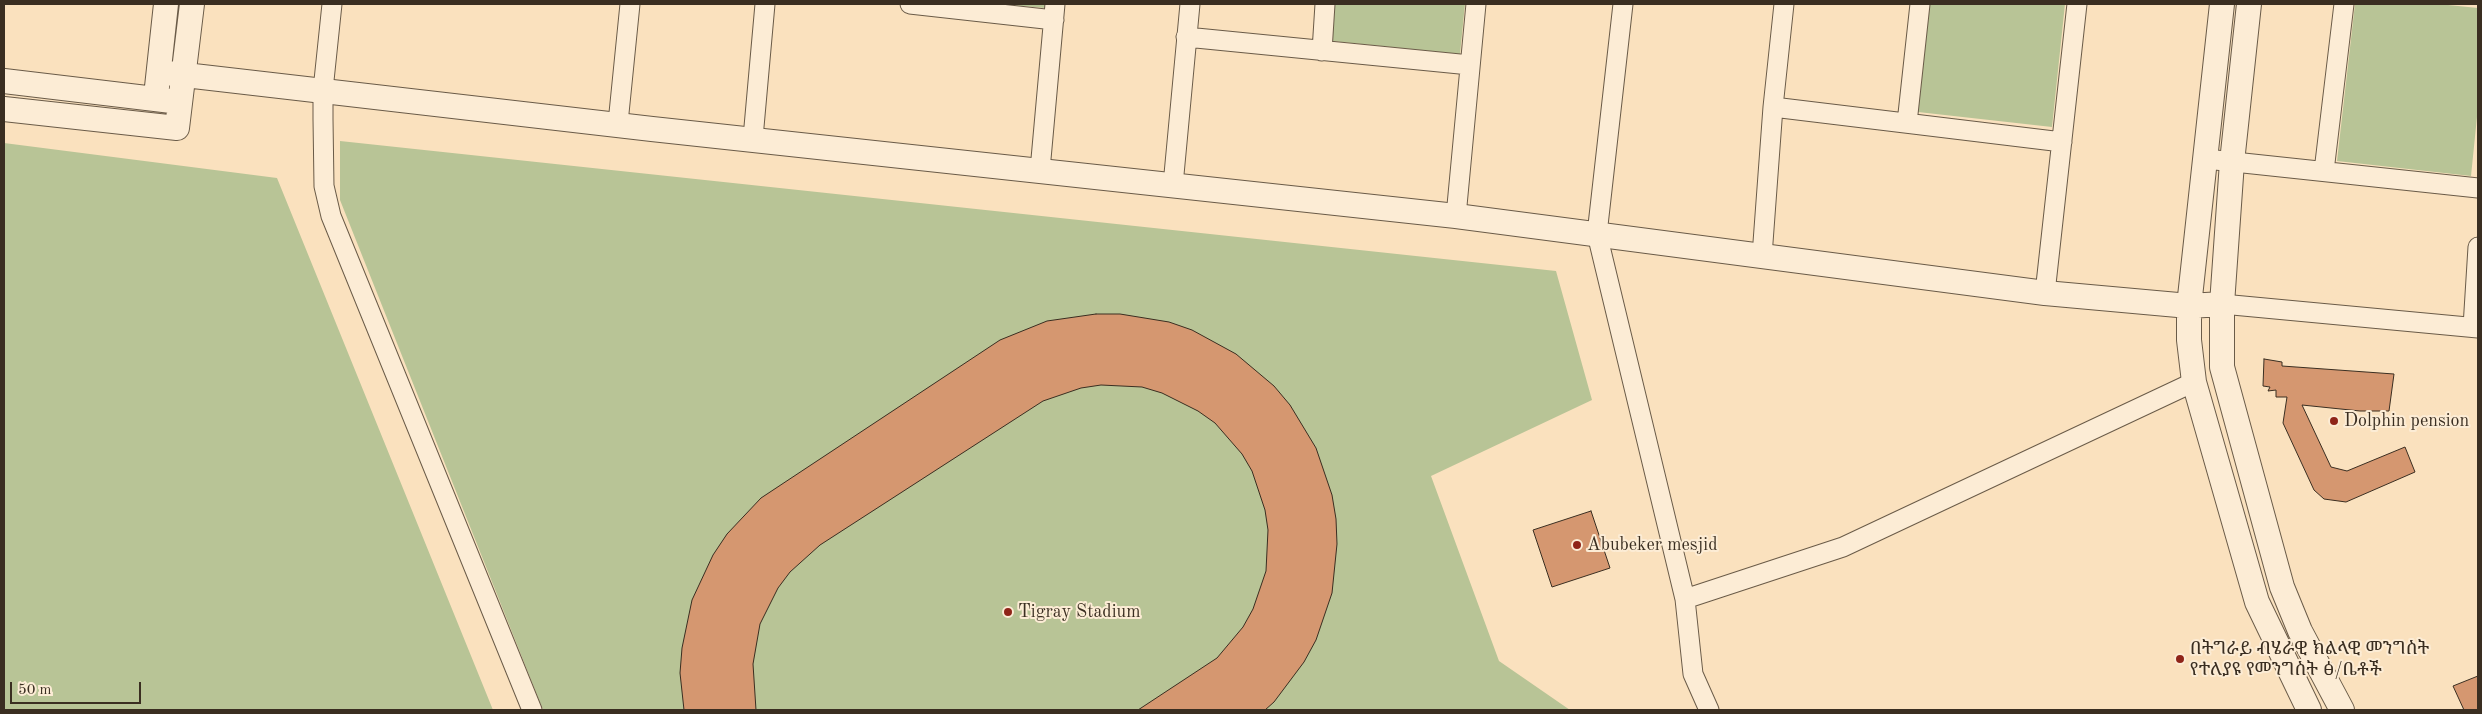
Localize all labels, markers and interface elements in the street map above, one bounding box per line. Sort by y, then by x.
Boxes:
place label: Dolphin pension [2344,410,2469,432]
marker: Dolphin pension [2328,415,2340,427]
place label: Abubeker mesjid [1587,534,1718,556]
marker: Abubeker mesjid [1571,539,1583,551]
place label: Tigray Stadium [1018,601,1141,623]
marker: Tigray Stadium [1002,606,1014,618]
place label: በትግራይ ብሄራዊ ክልላዊ መንግስት የተለያዩ የመንግስት ፅ/ቤቶች [2190,638,2429,681]
marker: በትግራይ ብሄራዊ ክልላዊ መንግስት የተለያዩ የመንግስት ፅ/ቤቶች [2174,653,2186,665]
scale bar [12,672,144,704]
text: 50 m [18,683,52,698]

